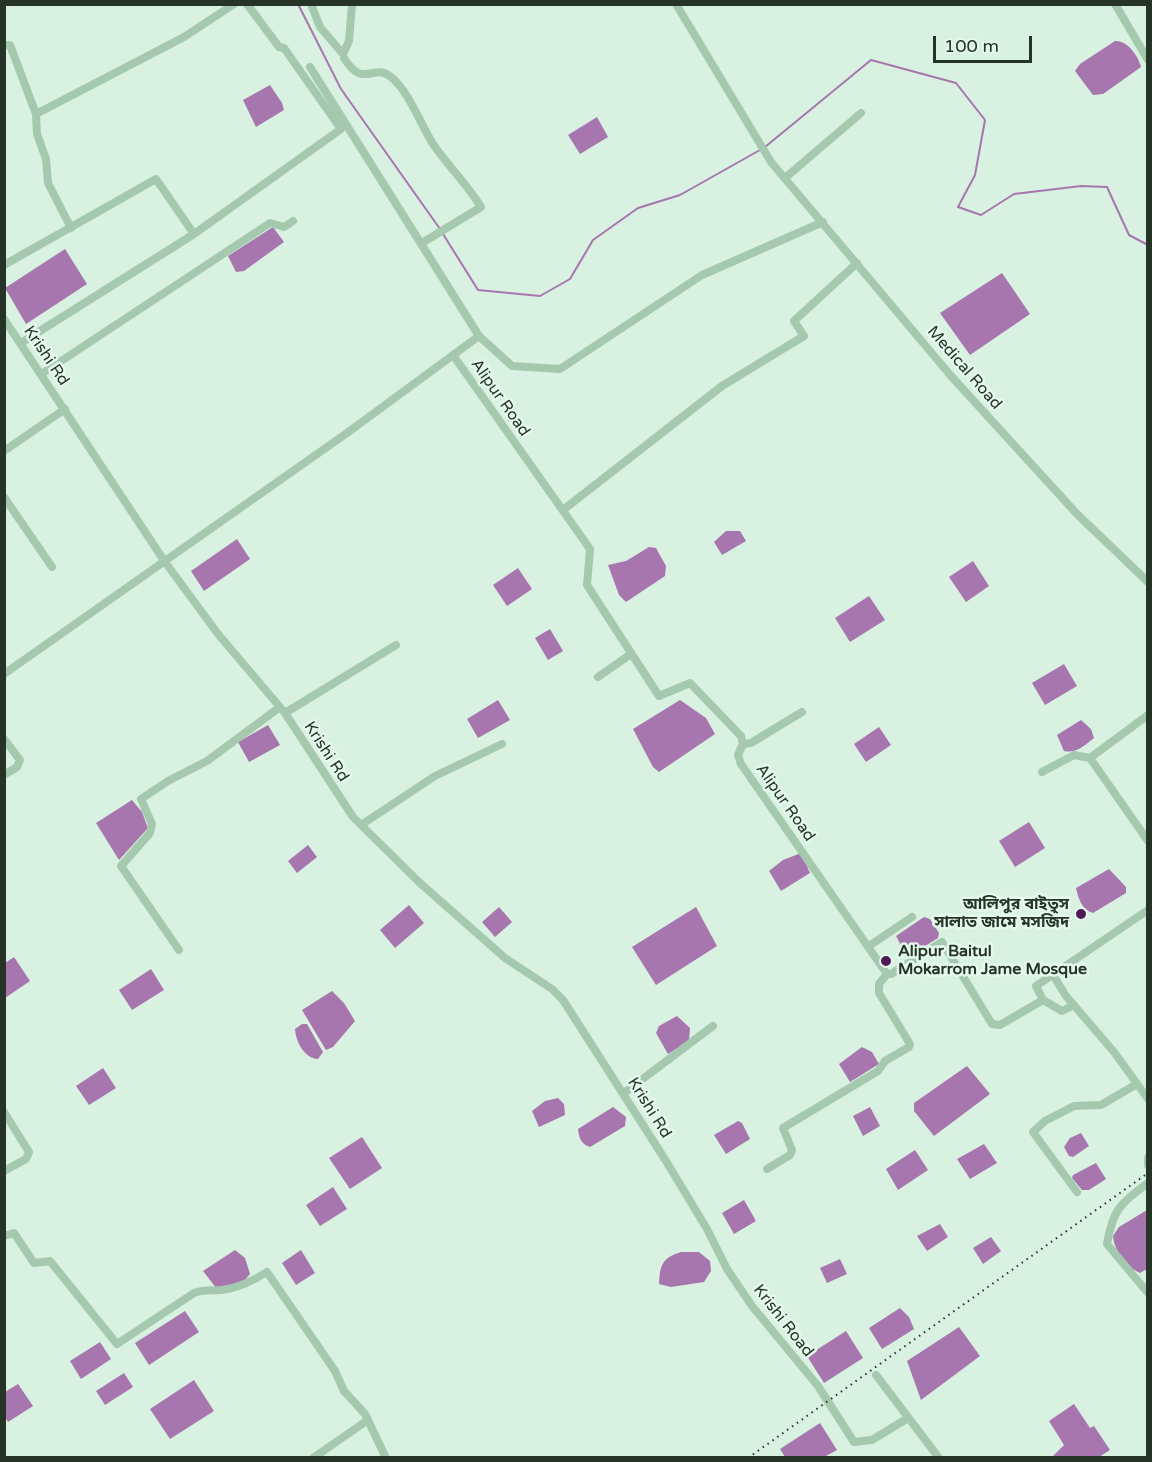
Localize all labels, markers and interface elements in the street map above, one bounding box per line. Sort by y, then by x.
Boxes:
scale bar [936,24,1035,62]
text: 100 m [944,35,999,57]
street label: Krishi Rd [19,322,73,390]
street label: Medical Road [923,322,1005,414]
street label: Alipur Road [466,356,534,440]
street label: Krishi Rd [299,718,353,786]
street label: Alipur Road [751,761,819,845]
place label: আলিপুর বাইতুস সালাত জামে মসজিদ [934,895,1069,933]
marker: আলিপুর বাইতুস সালাত জামে মসজিদ [1074,907,1088,921]
place label: Alipur Baitul Mokarrom Jame Mosque [898,942,1087,980]
marker: Alipur Baitul Mokarrom Jame Mosque [879,954,893,968]
street label: Krishi Rd [623,1074,675,1142]
street label: Krishi Road [749,1281,817,1361]

